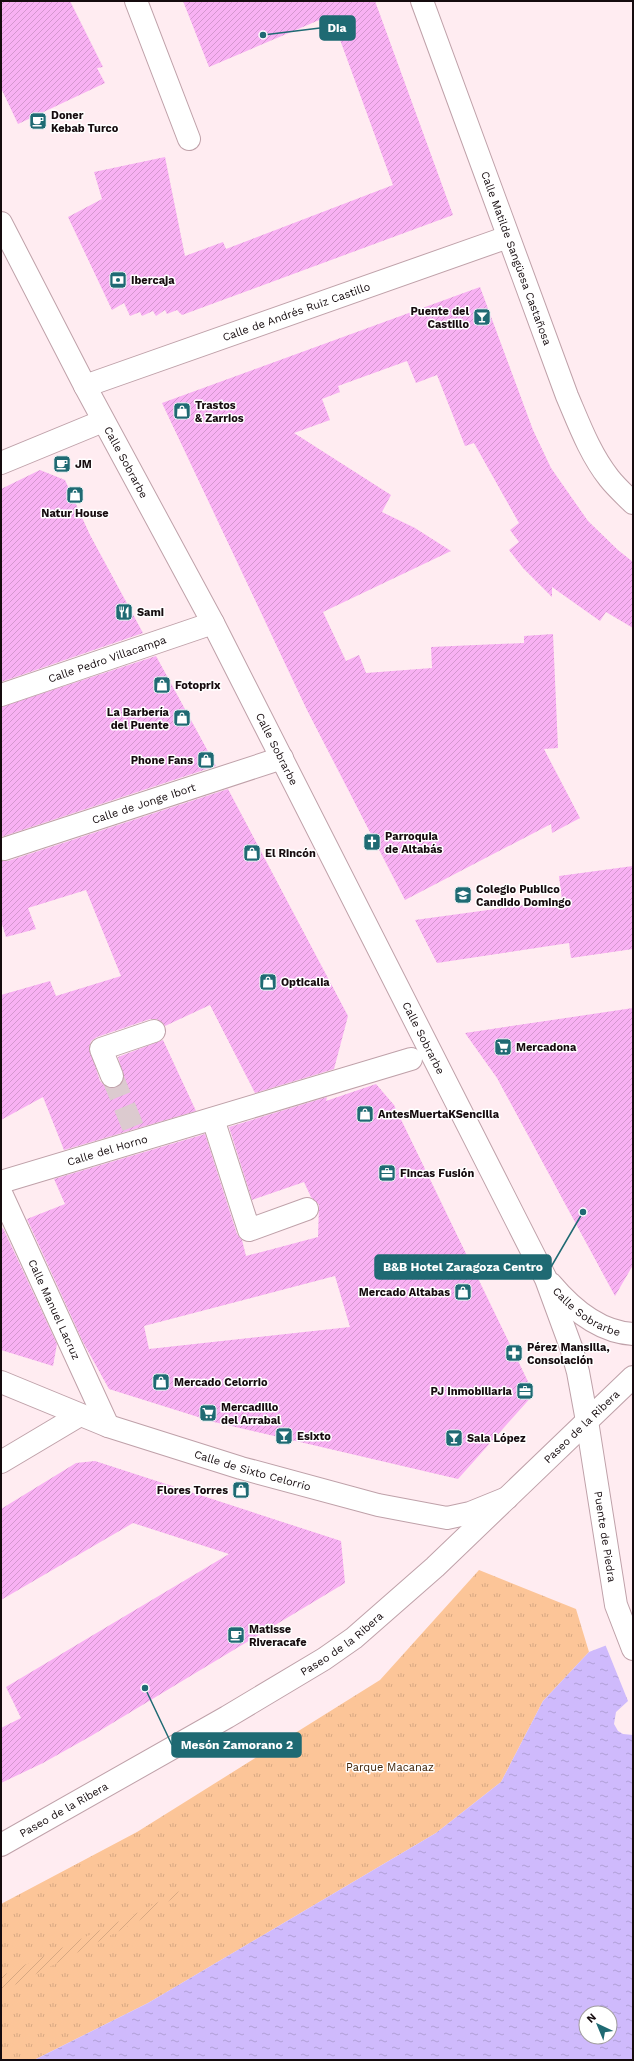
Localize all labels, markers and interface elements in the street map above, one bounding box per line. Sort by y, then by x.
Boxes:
callout: Dia [320,16,355,40]
text: Dia [327,21,347,35]
place label: Doner Kebab Turco [51,109,119,135]
cafe icon: Doner Kebab Turco [28,111,48,131]
street label: Calle Matilde Sangüesa Castañosa [478,170,554,347]
bank icon: Ibercaja [108,270,128,290]
place label: Ibercaja [131,274,175,287]
street label: Calle de Andrés Ruiz Castillo [221,280,372,344]
place label: Puente del Castillo [411,305,469,331]
bar icon: Puente del Castillo [472,307,492,327]
place label: Trastos & Zarrios [195,399,244,425]
shop icon: Trastos & Zarrios [172,401,192,421]
street label: Calle Sobrarbe [101,424,150,501]
cafe icon: JM [52,454,72,474]
place label: JM [75,458,92,471]
shop icon: Natur House [65,485,85,505]
place label: Natur House [41,507,109,520]
restaurant icon: Sami [114,602,134,622]
place label: Sami [137,606,164,619]
street label: Calle Pedro Villacampa [46,633,168,686]
shop icon: Fotoprix [152,675,172,695]
place label: Fotoprix [175,679,221,692]
place label: La Barbería del Puente [107,706,170,732]
shop icon: La Barbería del Puente [172,708,192,728]
street label: Calle Sobrarbe [253,711,300,788]
shop icon: Phone Fans [196,750,216,770]
place label: Phone Fans [131,754,193,767]
street label: Calle de Jonge Ibort [90,781,198,827]
place label: Parroquia de Altabás [385,830,443,856]
church icon: Parroquia de Altabás [362,832,382,852]
shop icon: El Rincón [242,843,262,863]
place label: El Rincón [265,847,316,860]
place label: Colegio Publico Candido Domingo [476,883,571,909]
school or university icon: Colegio Publico Candido Domingo [453,885,473,905]
shop icon: Opticalia [258,972,278,992]
place label: Opticalia [281,976,330,989]
street label: Calle Sobrarbe [399,1000,447,1077]
supermarket icon: Mercadona [493,1037,513,1057]
place label: Mercadona [516,1041,577,1054]
shop icon: AntesMuertaKSencilla [355,1104,375,1124]
place label: AntesMuertaKSencilla [378,1108,500,1121]
street label: Calle del Horno [66,1132,149,1169]
office icon: Fincas Fusión [377,1163,397,1183]
place label: Fincas Fusión [400,1167,474,1180]
callout: B&B Hotel Zaragoza Centro [375,1255,551,1279]
street label: Calle Manuel Lacruz [25,1257,83,1362]
text: B&B Hotel Zaragoza Centro [383,1260,543,1274]
shop icon: Mercado Altabas [453,1282,473,1302]
street label: Calle Sobrarbe [550,1285,622,1339]
place label: Mercado Altabas [359,1286,450,1299]
place label: Pérez Mansilla, Consolación [527,1341,610,1367]
pharmacy icon: Pérez Mansilla, Consolación [504,1343,524,1363]
shop icon: Mercado Celorrio [151,1372,171,1392]
place label: Mercado Celorrio [174,1376,268,1389]
office icon: PJ Inmobiliaria [515,1381,535,1401]
place label: PJ Inmobiliaria [431,1385,513,1398]
street label: Paseo de la Ribera [541,1388,622,1466]
place label: Mercadillo del Arrabal [221,1401,281,1427]
supermarket icon: Mercadillo del Arrabal [198,1403,218,1423]
bar icon: Esixto [274,1426,294,1446]
bar icon: Sala López [444,1428,464,1448]
place label: Esixto [297,1430,331,1443]
place label: Sala López [467,1432,526,1445]
street label: Calle de Sixto Celorrio [193,1448,312,1494]
shop icon: Flores Torres [231,1480,251,1500]
place label: Flores Torres [157,1484,228,1497]
street label: Puente de Piedra [591,1490,618,1583]
street label: Paseo de la Ribera [298,1609,386,1679]
place label: Matisse Riveracafe [249,1623,307,1649]
cafe icon: Matisse Riveracafe [226,1625,246,1645]
callout: Mesón Zamorano 2 [172,1733,301,1757]
text: Mesón Zamorano 2 [181,1738,293,1752]
park label: Parque Macanaz [346,1761,434,1774]
street label: Paseo de la Ribera [17,1780,110,1840]
north arrow [578,2005,618,2045]
text: N [584,2011,599,2026]

